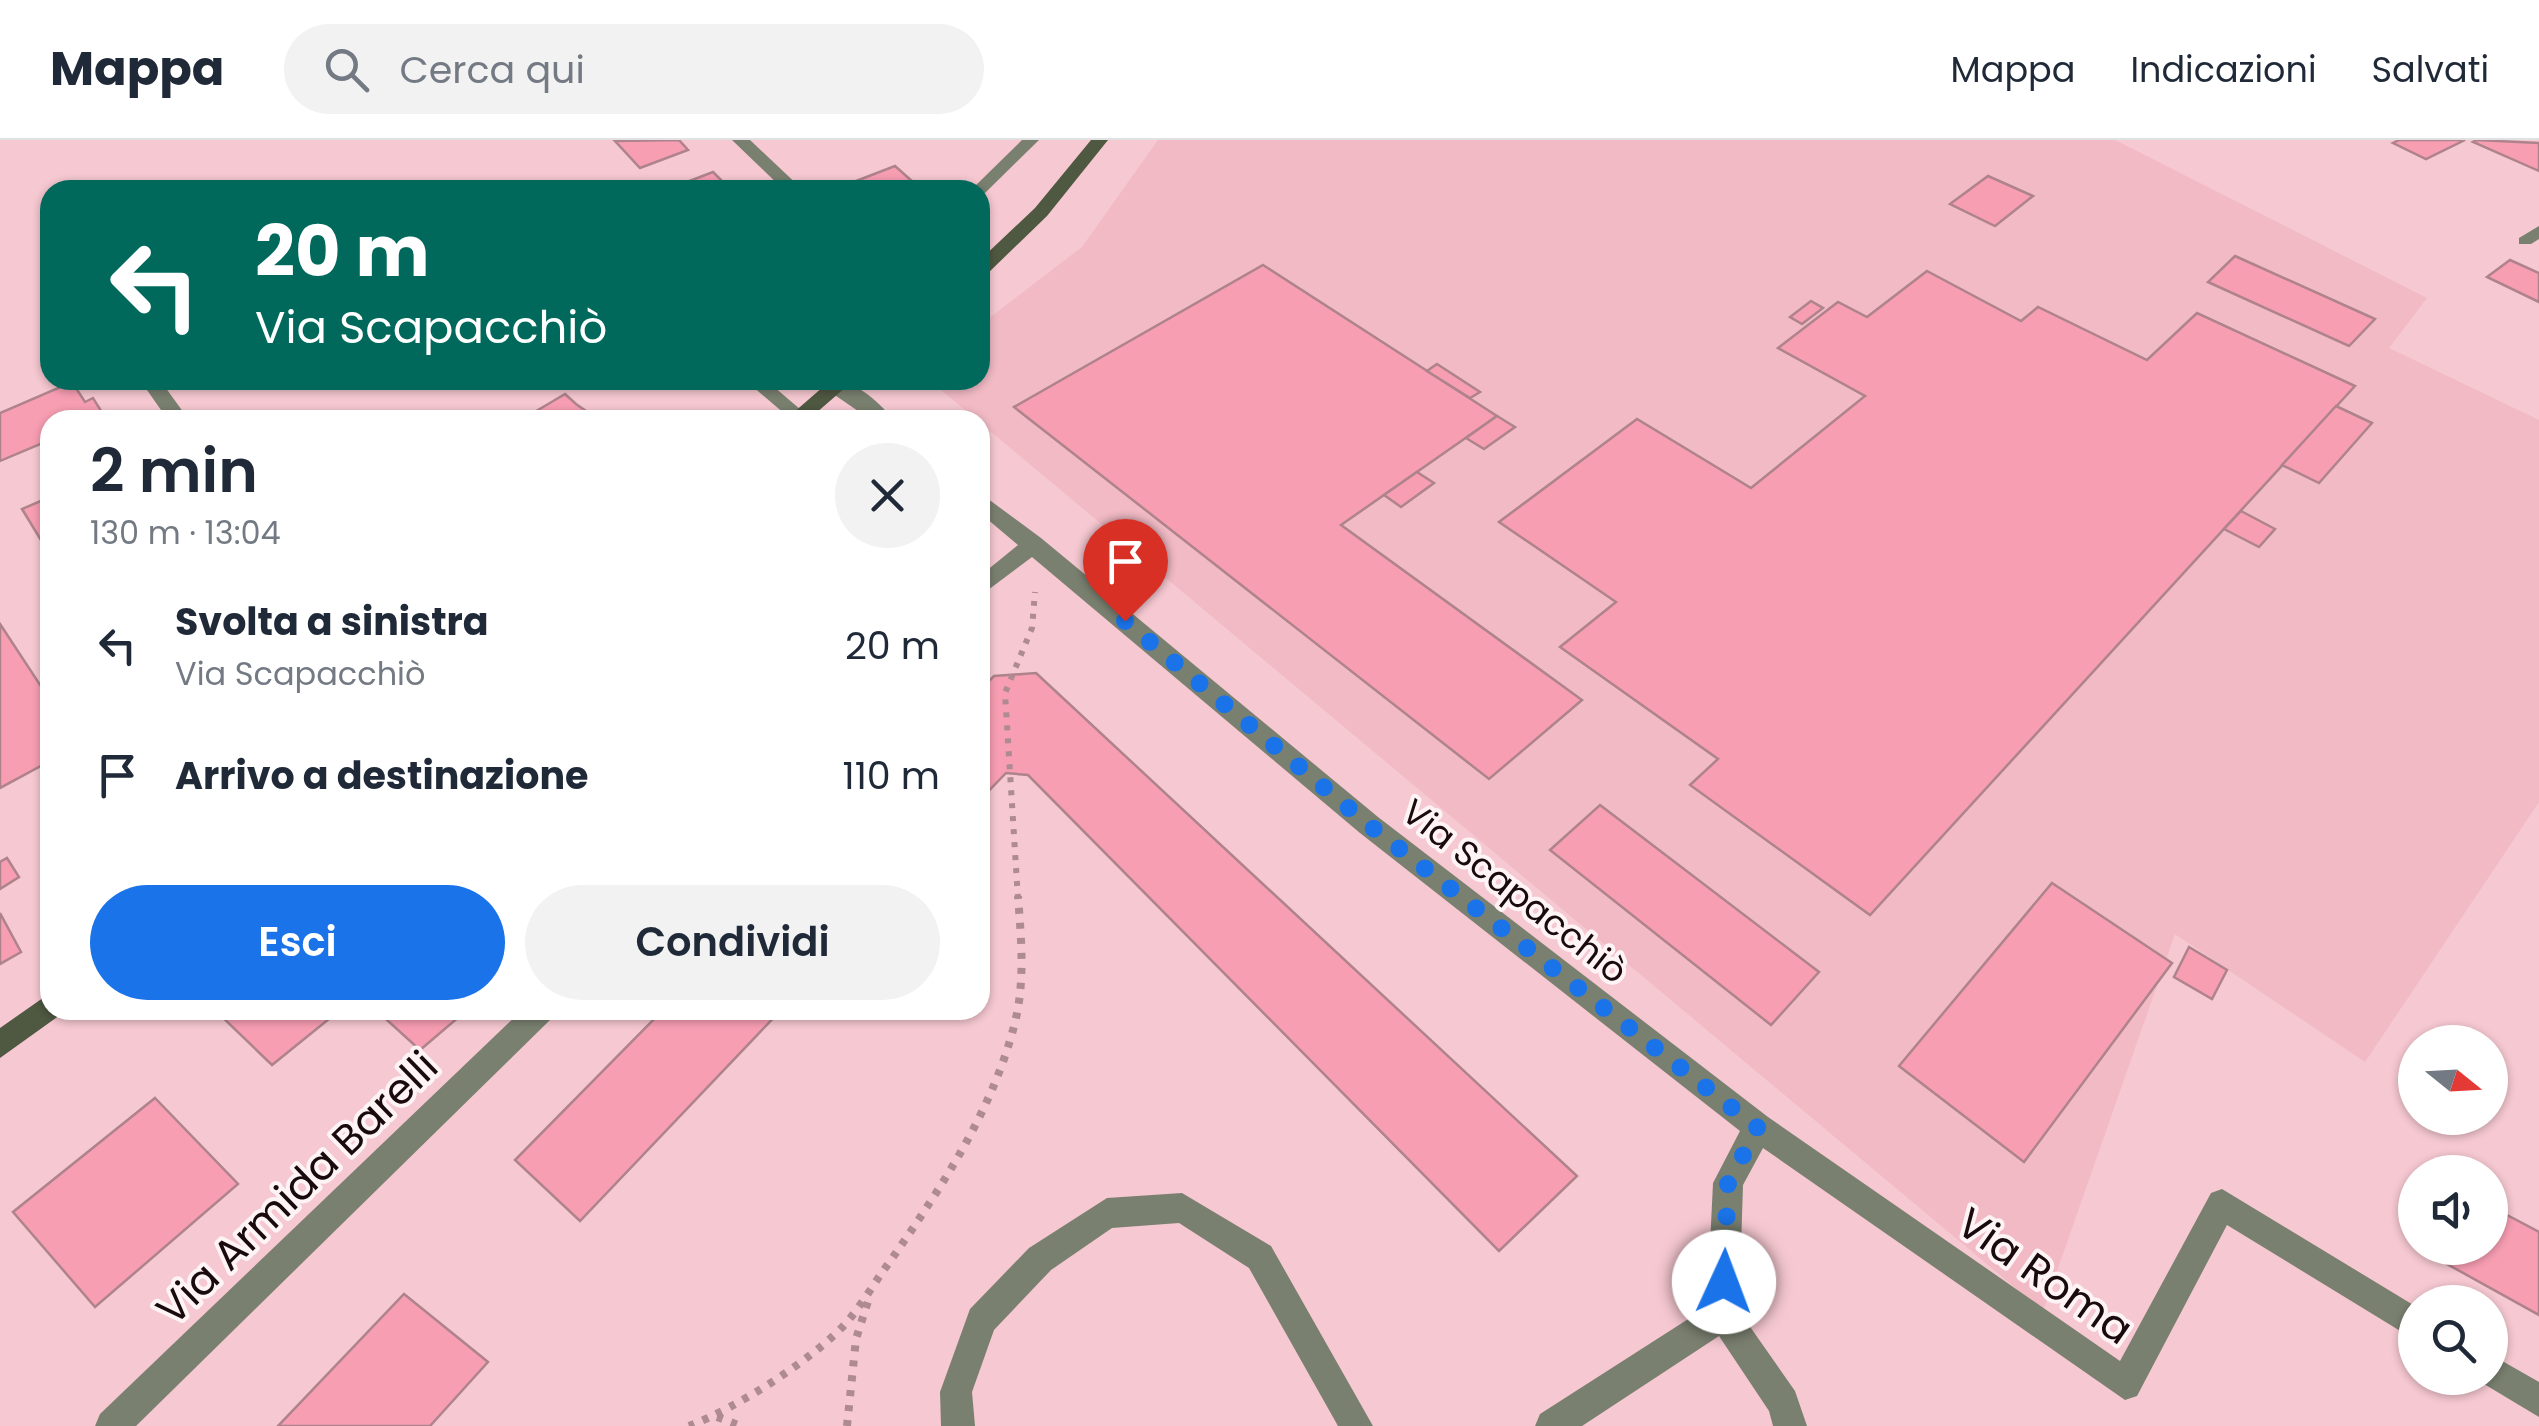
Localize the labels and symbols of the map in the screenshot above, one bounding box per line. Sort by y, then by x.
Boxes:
pin [1083,519,1168,622]
street label: Via Scapacchiò [1392,787,1638,995]
north arrow [2398,1025,2508,1135]
street label: Via Armida Barelli [143,1038,451,1338]
street label: Via Roma [1945,1194,2145,1358]
position arrow [1672,1230,1776,1334]

